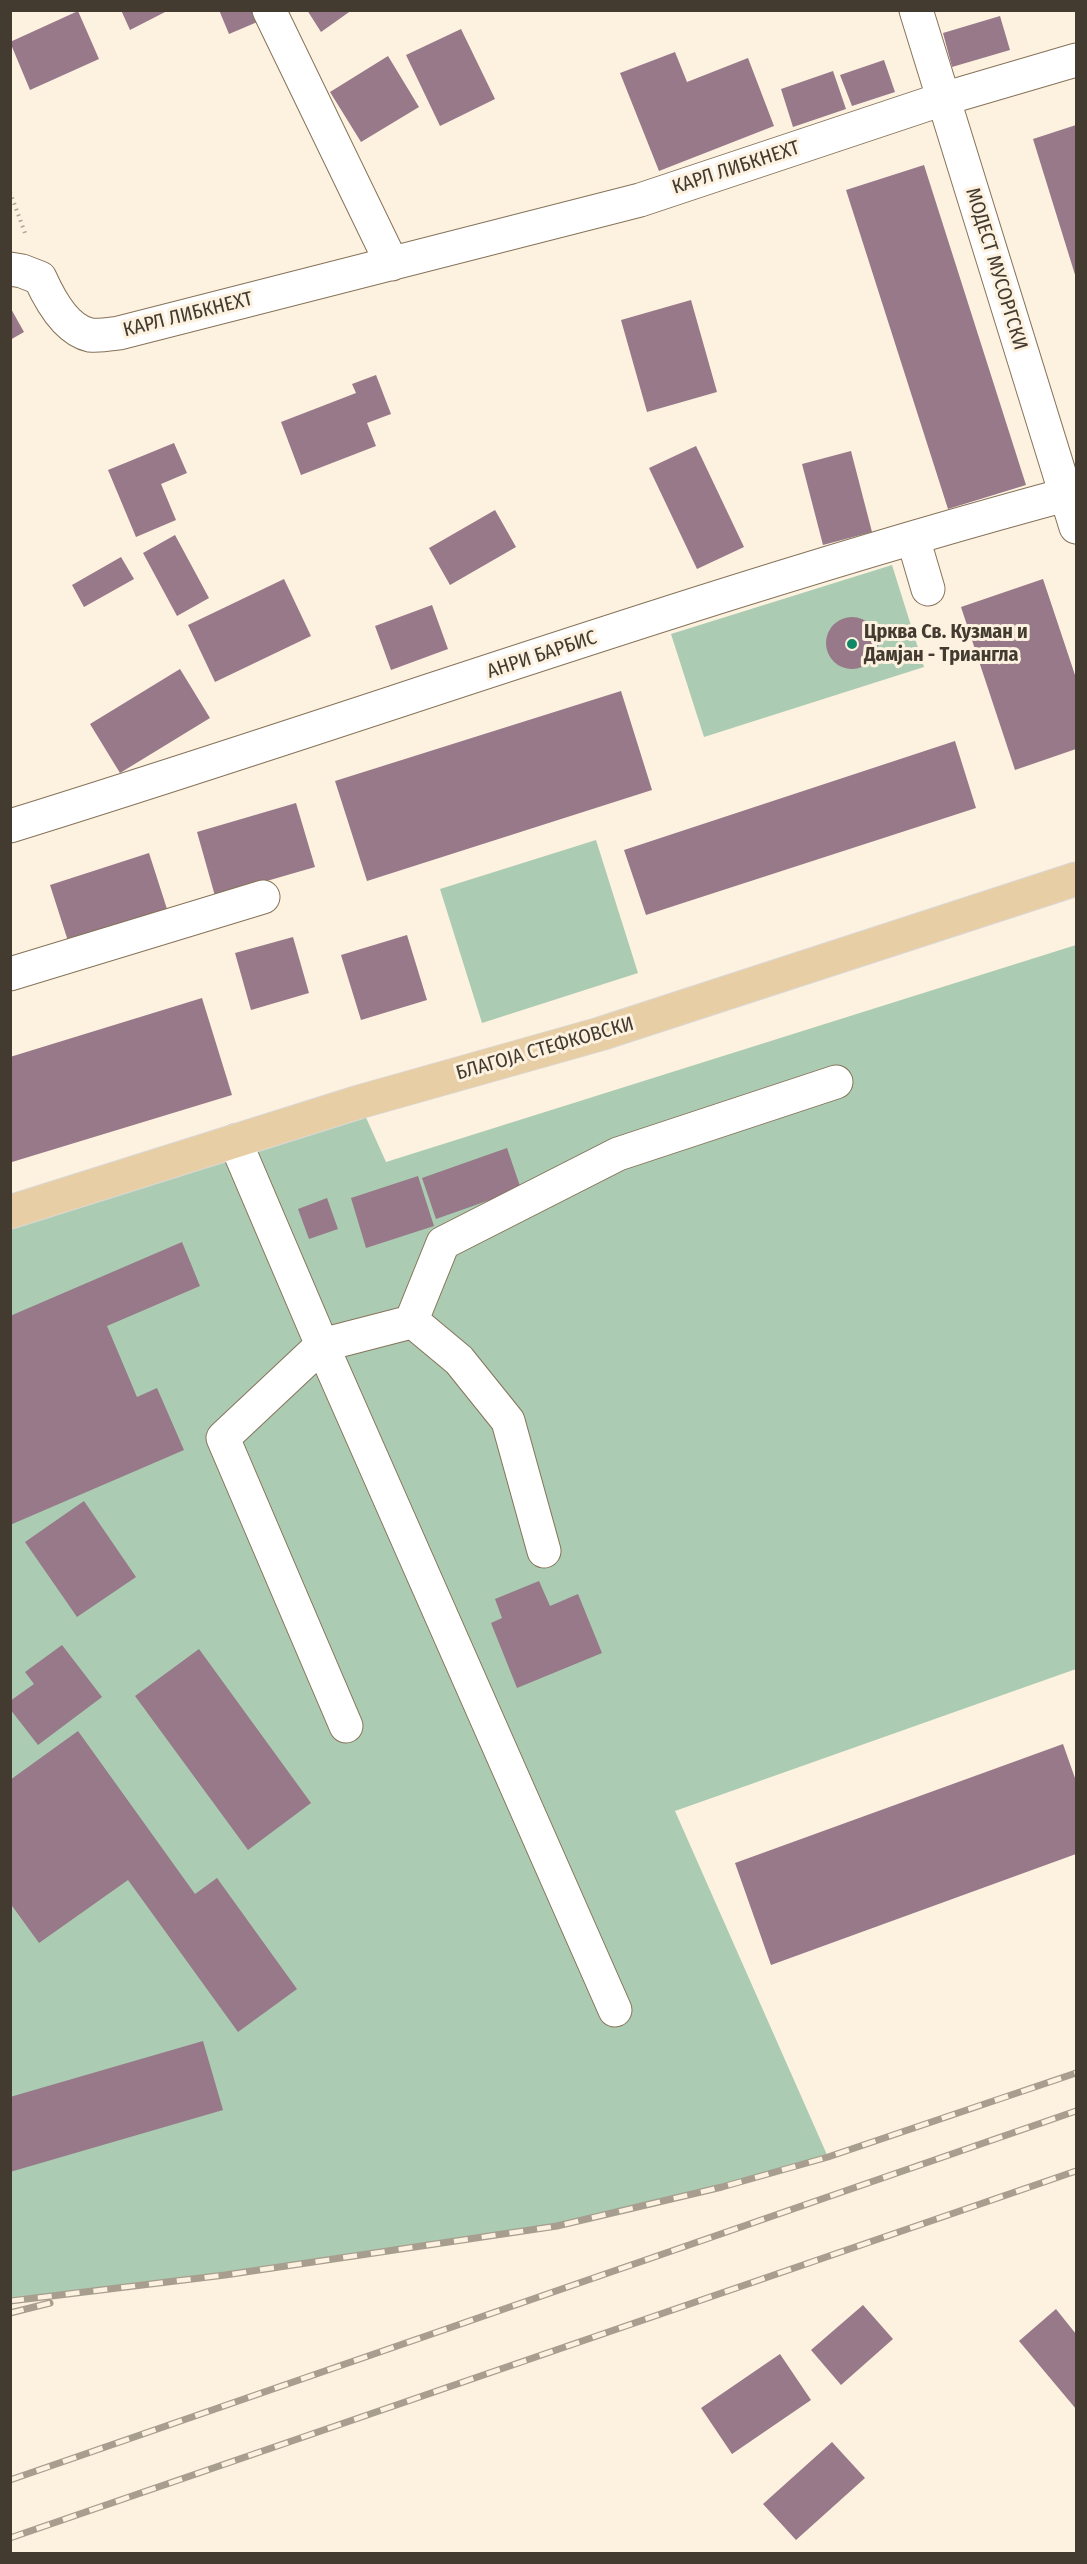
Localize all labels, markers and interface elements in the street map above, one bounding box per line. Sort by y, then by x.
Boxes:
street label: КАРЛ ЛИБКНЕХТ [669,136,803,200]
street label: МОДЕСТ МУСОРГСКИ [960,185,1032,353]
street label: КАРЛ ЛИБКНЕХТ [121,287,255,343]
place label: Црква Св. Кузман и Дамјан - Триангла [864,620,1028,667]
street label: АНРИ БАРБИС [484,626,600,684]
marker: Црква Св. Кузман и Дамјан - Триангла [845,637,859,651]
street label: БЛАГОЈА СТЕФКОВСКИ [453,1012,637,1086]

